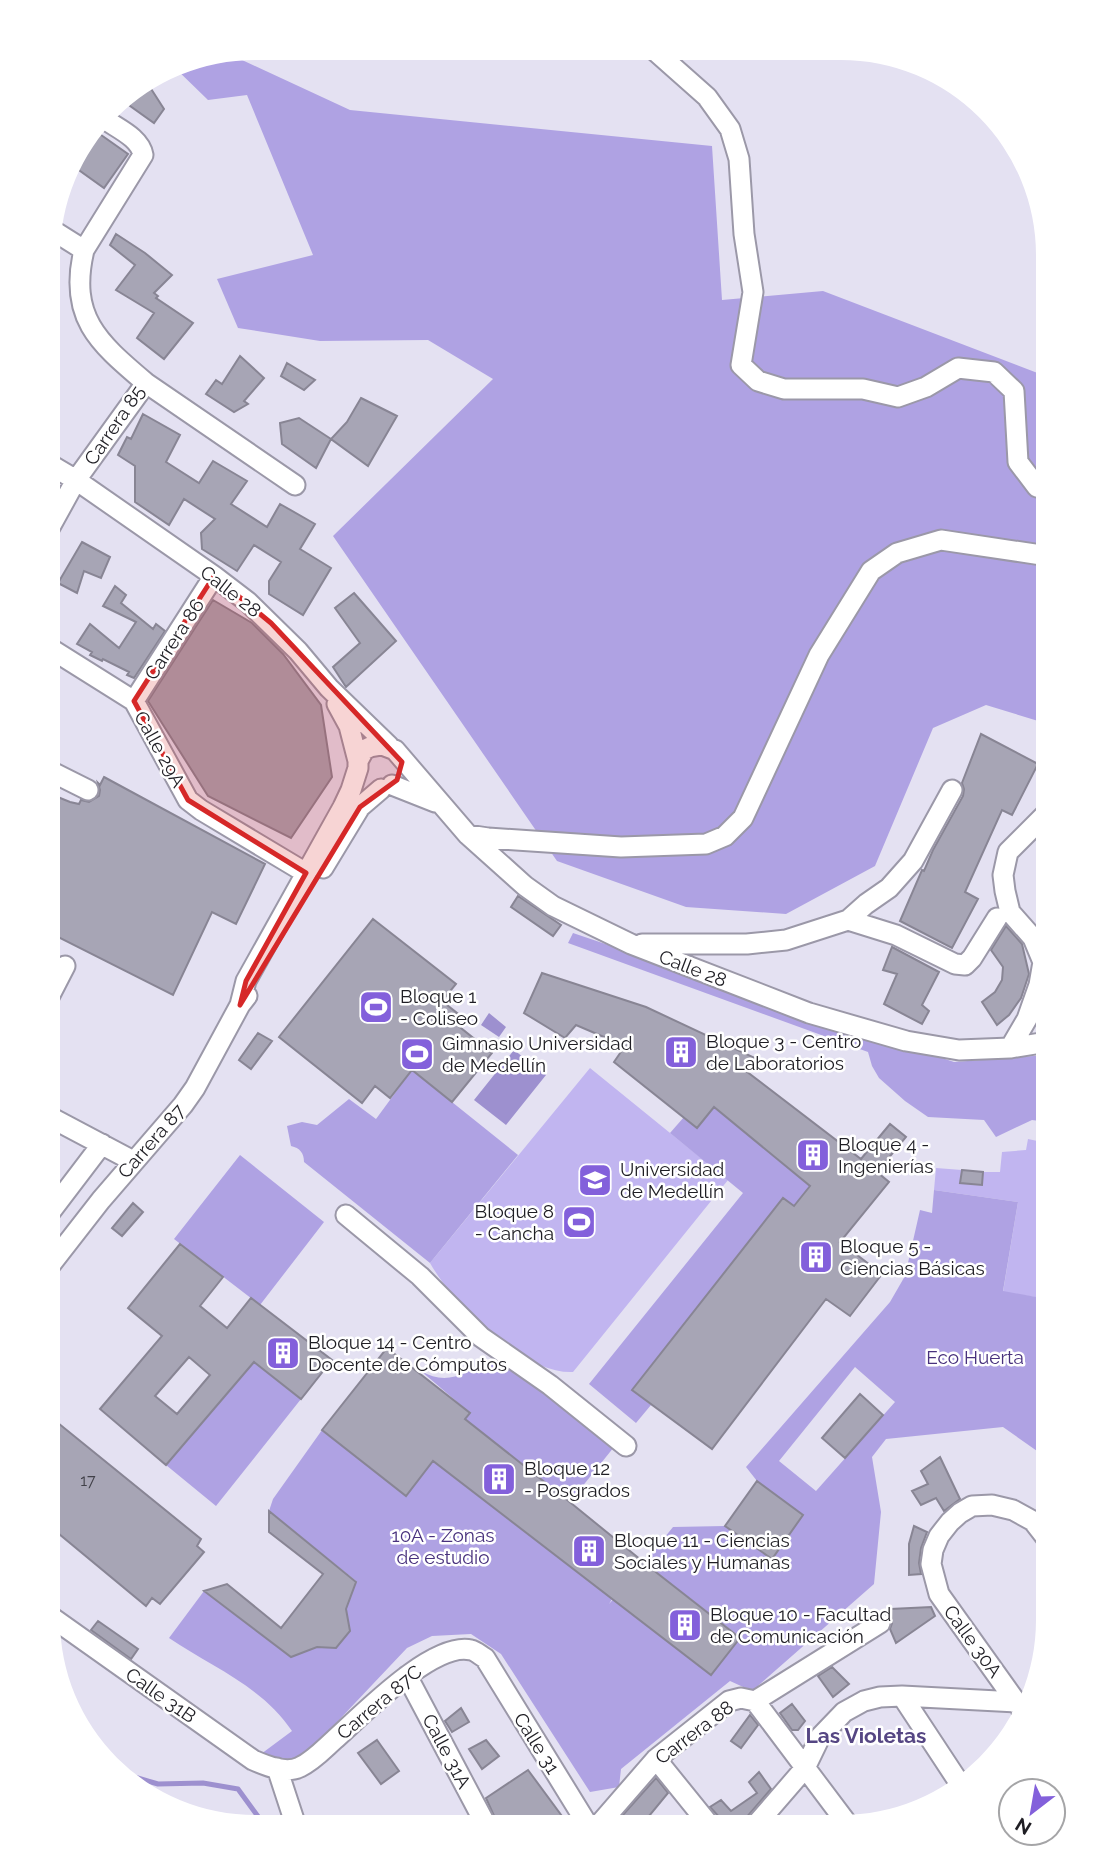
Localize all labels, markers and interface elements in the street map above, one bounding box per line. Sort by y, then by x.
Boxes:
street label: Carrera 85 [79,381,149,469]
street label: Calle 28 [196,561,266,621]
street label: Carrera 86 [140,594,208,684]
street label: Calle 29A [130,707,190,791]
street label: Calle 28 [656,945,730,991]
place label: Bloque 1 - Coliseo [400,985,478,1029]
sports icon: Bloque 1 - Coliseo [357,988,395,1026]
place label: Bloque 3 - Centro de Laboratorios [706,1030,861,1074]
place label: Gimnasio Universidad de Medellín [442,1032,632,1076]
building icon: Bloque 3 - Centro de Laboratorios [662,1033,700,1071]
sports icon: Gimnasio Universidad de Medellín [398,1035,436,1073]
street label: Carrera 87 [113,1100,189,1182]
place label: Bloque 4 - Ingenierías [838,1133,933,1177]
building icon: Bloque 4 - Ingenierías [794,1136,832,1174]
place label: Universidad de Medellín [620,1158,724,1202]
school or university icon: Universidad de Medellín [576,1161,614,1199]
place label: Bloque 8 - Cancha [475,1200,554,1244]
sports icon: Bloque 8 - Cancha [560,1203,598,1241]
place label: Bloque 5 - Ciencias Básicas [840,1235,985,1279]
building icon: Bloque 5 - Ciencias Básicas [797,1238,835,1276]
place label: Bloque 14 - Centro Docente de Cómputos [308,1331,507,1375]
building icon: Bloque 14 - Centro Docente de Cómputos [264,1334,302,1372]
park label: Eco Huerta [926,1346,1024,1368]
place label: Bloque 12 - Posgrados [524,1457,630,1501]
building icon: Bloque 12 - Posgrados [480,1460,518,1498]
house number: 17 [80,1471,96,1490]
park label: 10A - Zonas de estudio [392,1524,494,1568]
place label: Bloque 11 - Ciencias Sociales y Humanas [614,1529,790,1573]
building icon: Bloque 11 - Ciencias Sociales y Humanas [570,1532,608,1570]
street label: Calle 30A [939,1601,1007,1682]
place label: Bloque 10 - Facultad de Comunicación [710,1603,891,1647]
building icon: Bloque 10 - Facultad de Comunicación [666,1606,704,1644]
street label: Carrera 87C [332,1660,426,1744]
street label: Calle 31B [122,1663,200,1727]
street label: Carrera 88 [651,1696,737,1768]
street label: Calle 31 [510,1708,564,1778]
street label: Calle 31A [418,1710,476,1792]
district label: Las Violetas [806,1723,926,1748]
north arrow [997,1777,1067,1847]
text: N [1011,1813,1035,1840]

